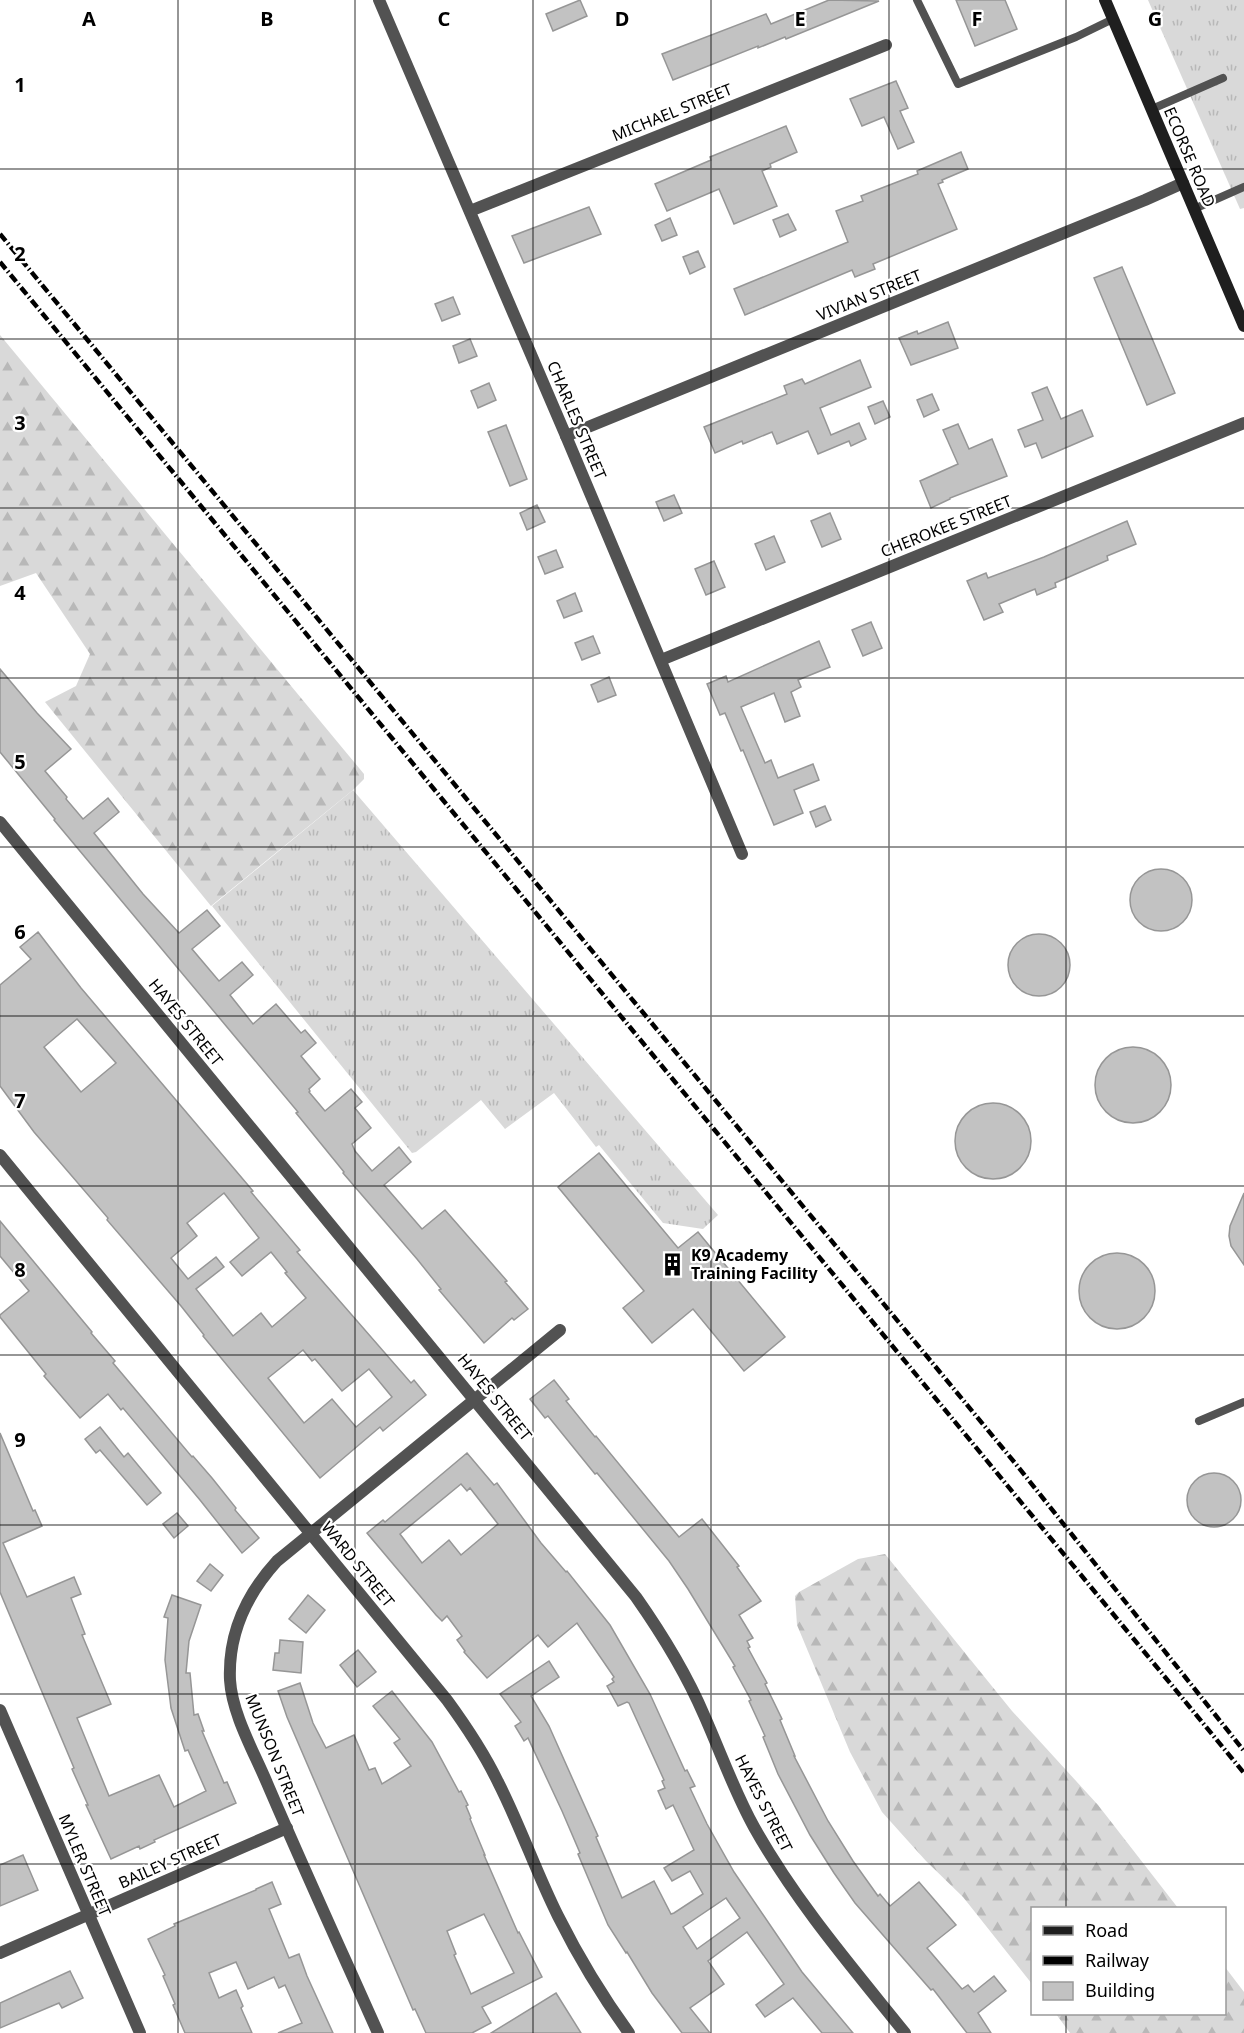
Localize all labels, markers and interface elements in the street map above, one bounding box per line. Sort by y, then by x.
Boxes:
text: A [82,5,96,32]
text: B [260,5,274,32]
text: C [438,5,451,32]
text: D [615,5,629,32]
text: E [794,5,806,32]
text: F [972,5,982,32]
text: G [1148,5,1162,32]
text: 1 [14,71,26,98]
street label: MICHAEL STREET [609,78,736,146]
street label: ECORSE ROAD [1159,103,1221,211]
text: 2 [14,240,26,267]
street label: VIVIAN STREET [813,264,925,326]
street label: CHARLES STREET [542,357,612,483]
text: 3 [14,409,26,436]
street label: CHEROKEE STREET [877,490,1015,562]
text: 4 [14,579,26,606]
text: 5 [14,748,26,775]
text: 6 [14,918,26,945]
street label: HAYES STREET [144,974,228,1070]
text: 7 [14,1087,26,1114]
place label: K9 Academy Training Facility [691,1244,818,1284]
building icon: K9 Academy Training Facility [660,1251,686,1277]
text: 8 [14,1256,26,1283]
street label: HAYES STREET [453,1349,537,1445]
text: 9 [14,1426,26,1453]
street label: WARD STREET [317,1516,400,1612]
street label: MUNSON STREET [240,1690,310,1820]
street label: HAYES STREET [730,1751,798,1855]
street label: MYLER STREET [54,1810,117,1920]
street label: BAILEY STREET [115,1828,225,1894]
legend [1031,1907,1226,2015]
text: Road [1085,1918,1128,1942]
text: Railway [1085,1948,1150,1972]
text: Building [1085,1978,1155,2002]

